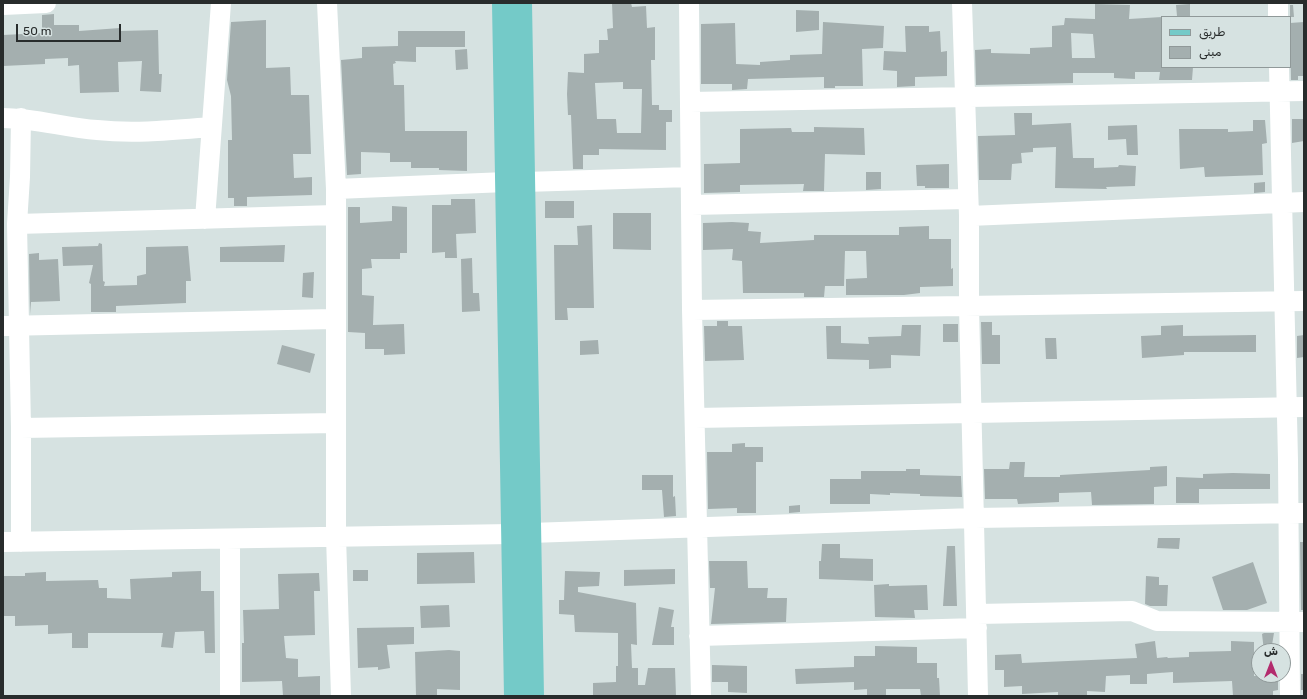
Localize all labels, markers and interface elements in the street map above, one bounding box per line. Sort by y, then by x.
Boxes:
scale bar [18,16,123,42]
legend [1161,16,1291,68]
text: 50 m [23,24,51,38]
text: طريق [1199,25,1225,39]
text: مبنى [1199,45,1221,59]
north arrow [1251,643,1291,683]
text: ش [1264,645,1278,658]

